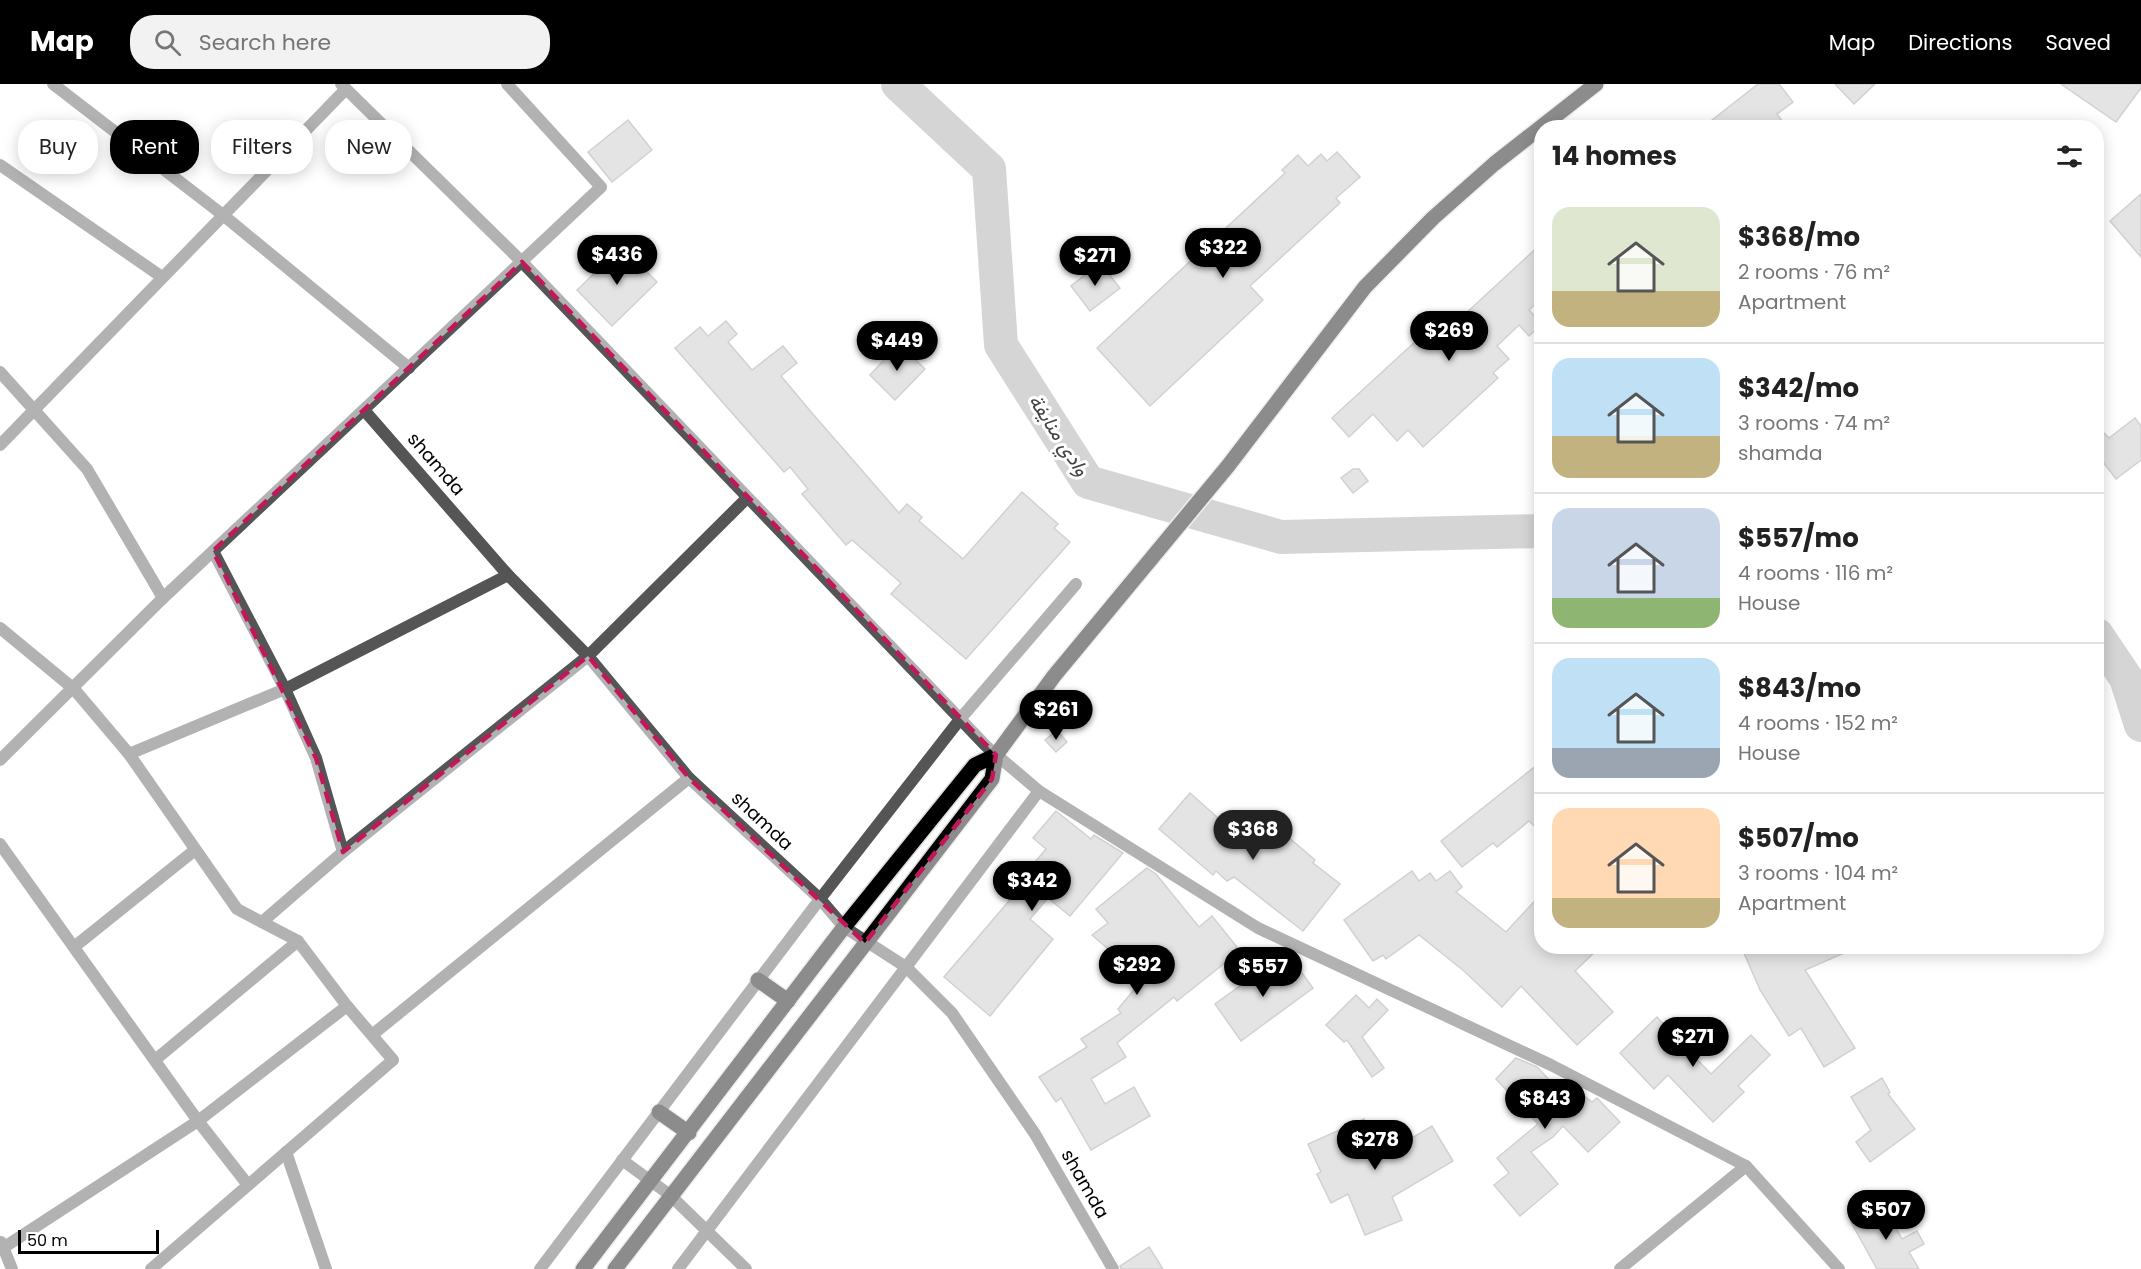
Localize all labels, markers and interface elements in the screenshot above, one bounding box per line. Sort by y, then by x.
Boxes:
search box [130,15,550,69]
text: Map [30,22,94,61]
icon: search [151,26,184,59]
text: Search here [199,27,331,58]
text: Map [1829,28,1875,57]
text: Directions [1908,28,2012,57]
text: Saved [2045,28,2111,57]
chip: Buy [18,120,98,174]
chip: Rent [110,120,199,174]
chip: Filters [211,120,313,174]
chip: New [325,120,412,174]
text: 14 homes [1552,138,1677,174]
icon: filters [2053,140,2086,173]
text: $368/mo [1738,219,1860,255]
pin: $322 [1187,228,1259,279]
icon: home [1600,231,1672,303]
text: $322 [1199,233,1247,261]
pin: $436 [581,235,653,286]
pin: $271 [1059,236,1131,287]
text: $436 [591,240,643,268]
text: $271 [1074,241,1116,269]
text: 2 rooms · 76 m² [1738,258,1890,286]
text: Apartment [1738,288,1846,316]
pin: $269 [1413,311,1485,362]
text: $269 [1424,316,1474,344]
pin: $449 [861,321,933,372]
text: $449 [871,326,923,354]
text: $342/mo [1738,370,1859,406]
icon: home [1600,382,1672,454]
water label: وادي منايفة [1020,389,1096,483]
text: 3 rooms · 74 m² [1738,409,1890,437]
street label: shamda [402,427,471,501]
text: shamda [1738,439,1822,467]
text: $557/mo [1738,520,1859,556]
icon: home [1600,532,1672,604]
text: 4 rooms · 116 m² [1738,559,1893,587]
text: House [1738,589,1800,617]
text: $843/mo [1738,670,1861,706]
icon: home [1600,682,1672,754]
pin: $261 [1020,690,1092,741]
text: $261 [1034,695,1078,723]
text: 4 rooms · 152 m² [1738,709,1898,737]
text: House [1738,739,1800,767]
street label: shamda [726,786,799,856]
pin: $368 [1217,810,1289,861]
text: $368 [1228,815,1278,843]
text: $507/mo [1738,820,1859,856]
icon: home [1600,832,1672,904]
text: 3 rooms · 104 m² [1738,859,1898,887]
pin: $342 [996,861,1068,912]
text: $342 [1007,866,1057,894]
text: Apartment [1738,889,1846,917]
pin: $292 [1101,945,1173,996]
pin: $557 [1227,947,1299,998]
text: $292 [1113,950,1161,978]
text: $557 [1238,952,1288,980]
pin: $271 [1657,1017,1729,1068]
text: $271 [1672,1022,1714,1050]
pin: $843 [1509,1079,1581,1130]
text: $843 [1519,1084,1571,1112]
pin: $278 [1339,1120,1411,1171]
text: $278 [1351,1125,1399,1153]
street label: shamda [1056,1145,1115,1223]
pin: $507 [1850,1190,1922,1241]
text: $507 [1861,1195,1911,1223]
scale bar [18,1227,159,1254]
text: 50 m [27,1229,68,1252]

